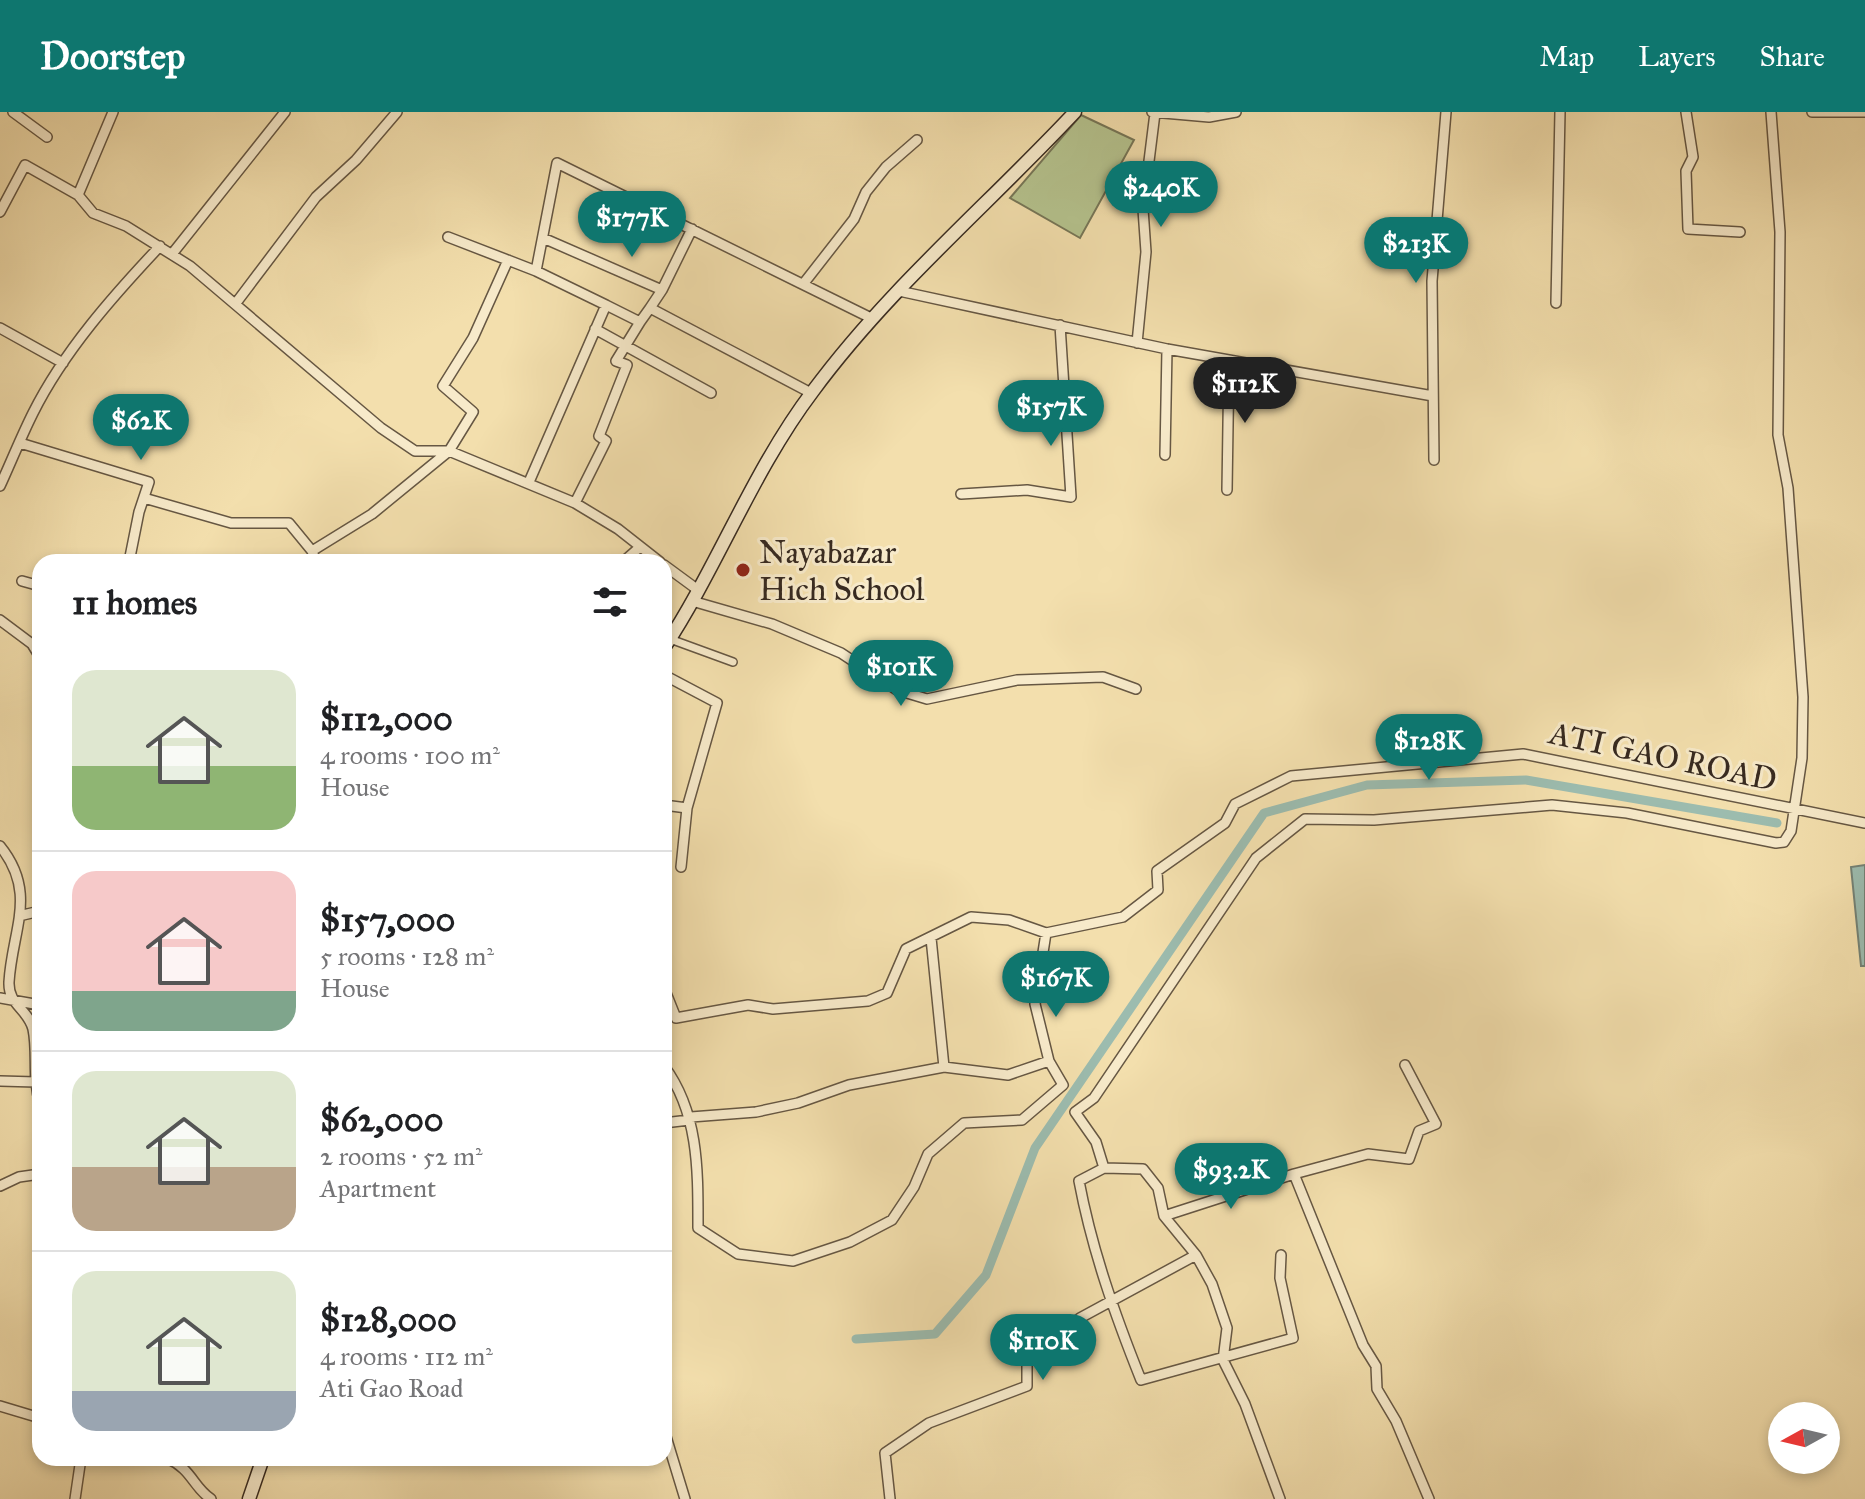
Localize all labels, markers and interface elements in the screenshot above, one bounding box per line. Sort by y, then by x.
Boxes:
text: Doorstep [40,33,185,79]
text: Map [1539,39,1594,74]
text: Layers [1638,39,1716,74]
text: Share [1760,39,1825,74]
pin: $240K [1105,161,1217,229]
text: $240K [1123,171,1199,203]
pin: $177K [576,191,688,259]
text: $177K [596,201,668,233]
pin: $213K [1360,217,1472,285]
text: $213K [1382,227,1450,259]
pin: $112K [1189,357,1301,425]
text: $112K [1211,367,1279,399]
pin: $157K [995,380,1107,448]
text: $157K [1016,390,1086,422]
pin: $62K [94,394,188,462]
text: $62K [111,404,171,436]
place label: Nayabazar Hich School [759,533,925,609]
marker: Nayabazar Hich School [734,561,752,579]
icon: filters [588,580,632,624]
text: 11 homes [72,582,197,623]
pin: $101K [845,640,957,708]
text: $101K [866,650,936,682]
text: $112,000 [320,698,453,739]
icon: home [136,702,232,798]
street label: ATI GAO ROAD [1544,713,1780,800]
pin: $128K [1373,714,1485,782]
text: $128K [1394,724,1464,756]
text: 4 rooms · 100 m² [320,739,500,771]
text: House [320,771,390,803]
text: $157,000 [320,899,455,940]
icon: home [136,903,232,999]
text: 5 rooms · 128 m² [320,940,494,972]
pin: $167K [1000,951,1112,1019]
text: $167K [1020,961,1092,993]
text: House [320,972,390,1004]
text: $62,000 [320,1099,443,1140]
icon: home [136,1103,232,1199]
text: 2 rooms · 52 m² [320,1140,483,1172]
pin: $93.2K [1166,1143,1296,1211]
text: $93.2K [1193,1153,1269,1185]
text: Apartment [320,1172,436,1204]
text: $128,000 [320,1299,457,1340]
icon: home [136,1303,232,1399]
pin: $110K [987,1314,1099,1382]
text: $110K [1008,1324,1078,1356]
text: 4 rooms · 112 m² [320,1340,493,1372]
text: Ati Gao Road [320,1372,464,1404]
north arrow [1768,1402,1840,1474]
map controls [1768,1402,1840,1474]

